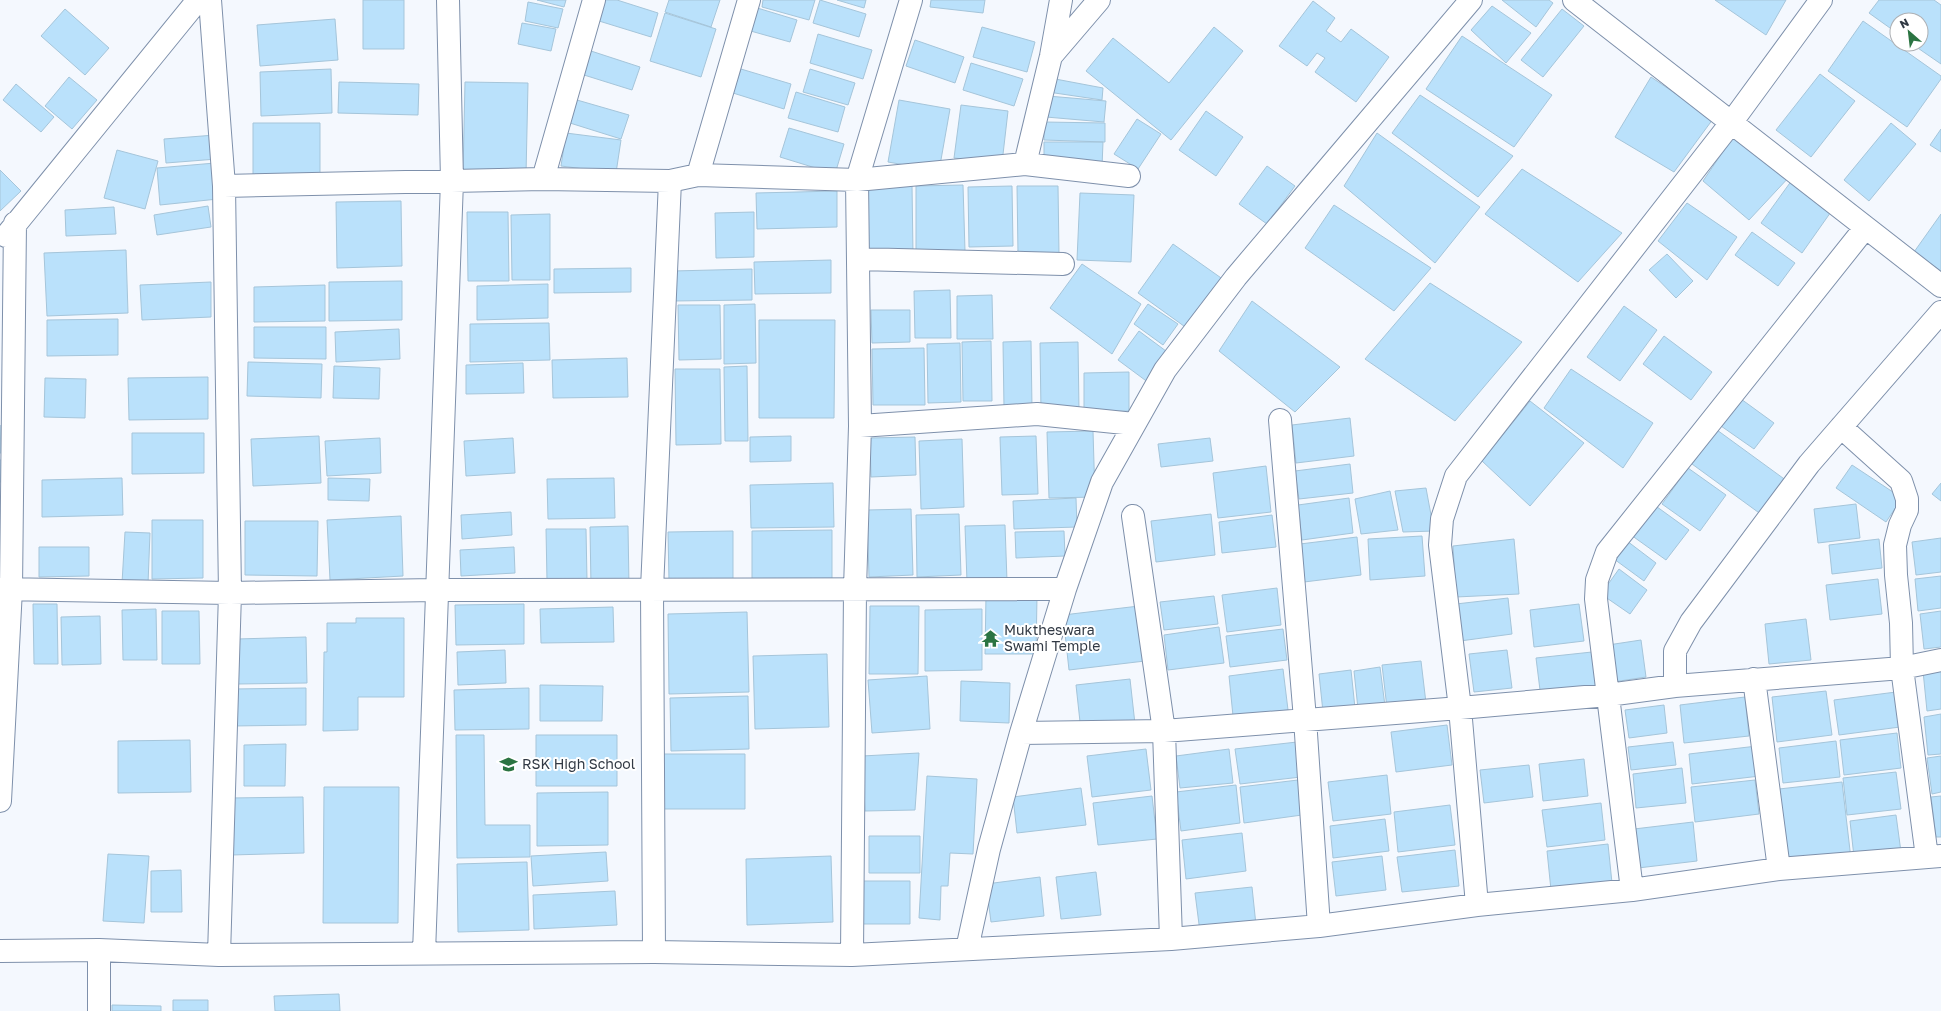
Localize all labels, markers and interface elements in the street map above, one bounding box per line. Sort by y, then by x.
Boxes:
north arrow [1889,12,1929,52]
text: N [1897,15,1911,30]
place label: Muktheswara Swami Temple [1004,621,1100,654]
temple icon: Muktheswara Swami Temple [981,628,1001,648]
school or university icon: RSK High School [499,754,519,774]
place label: RSK High School [522,755,635,772]

